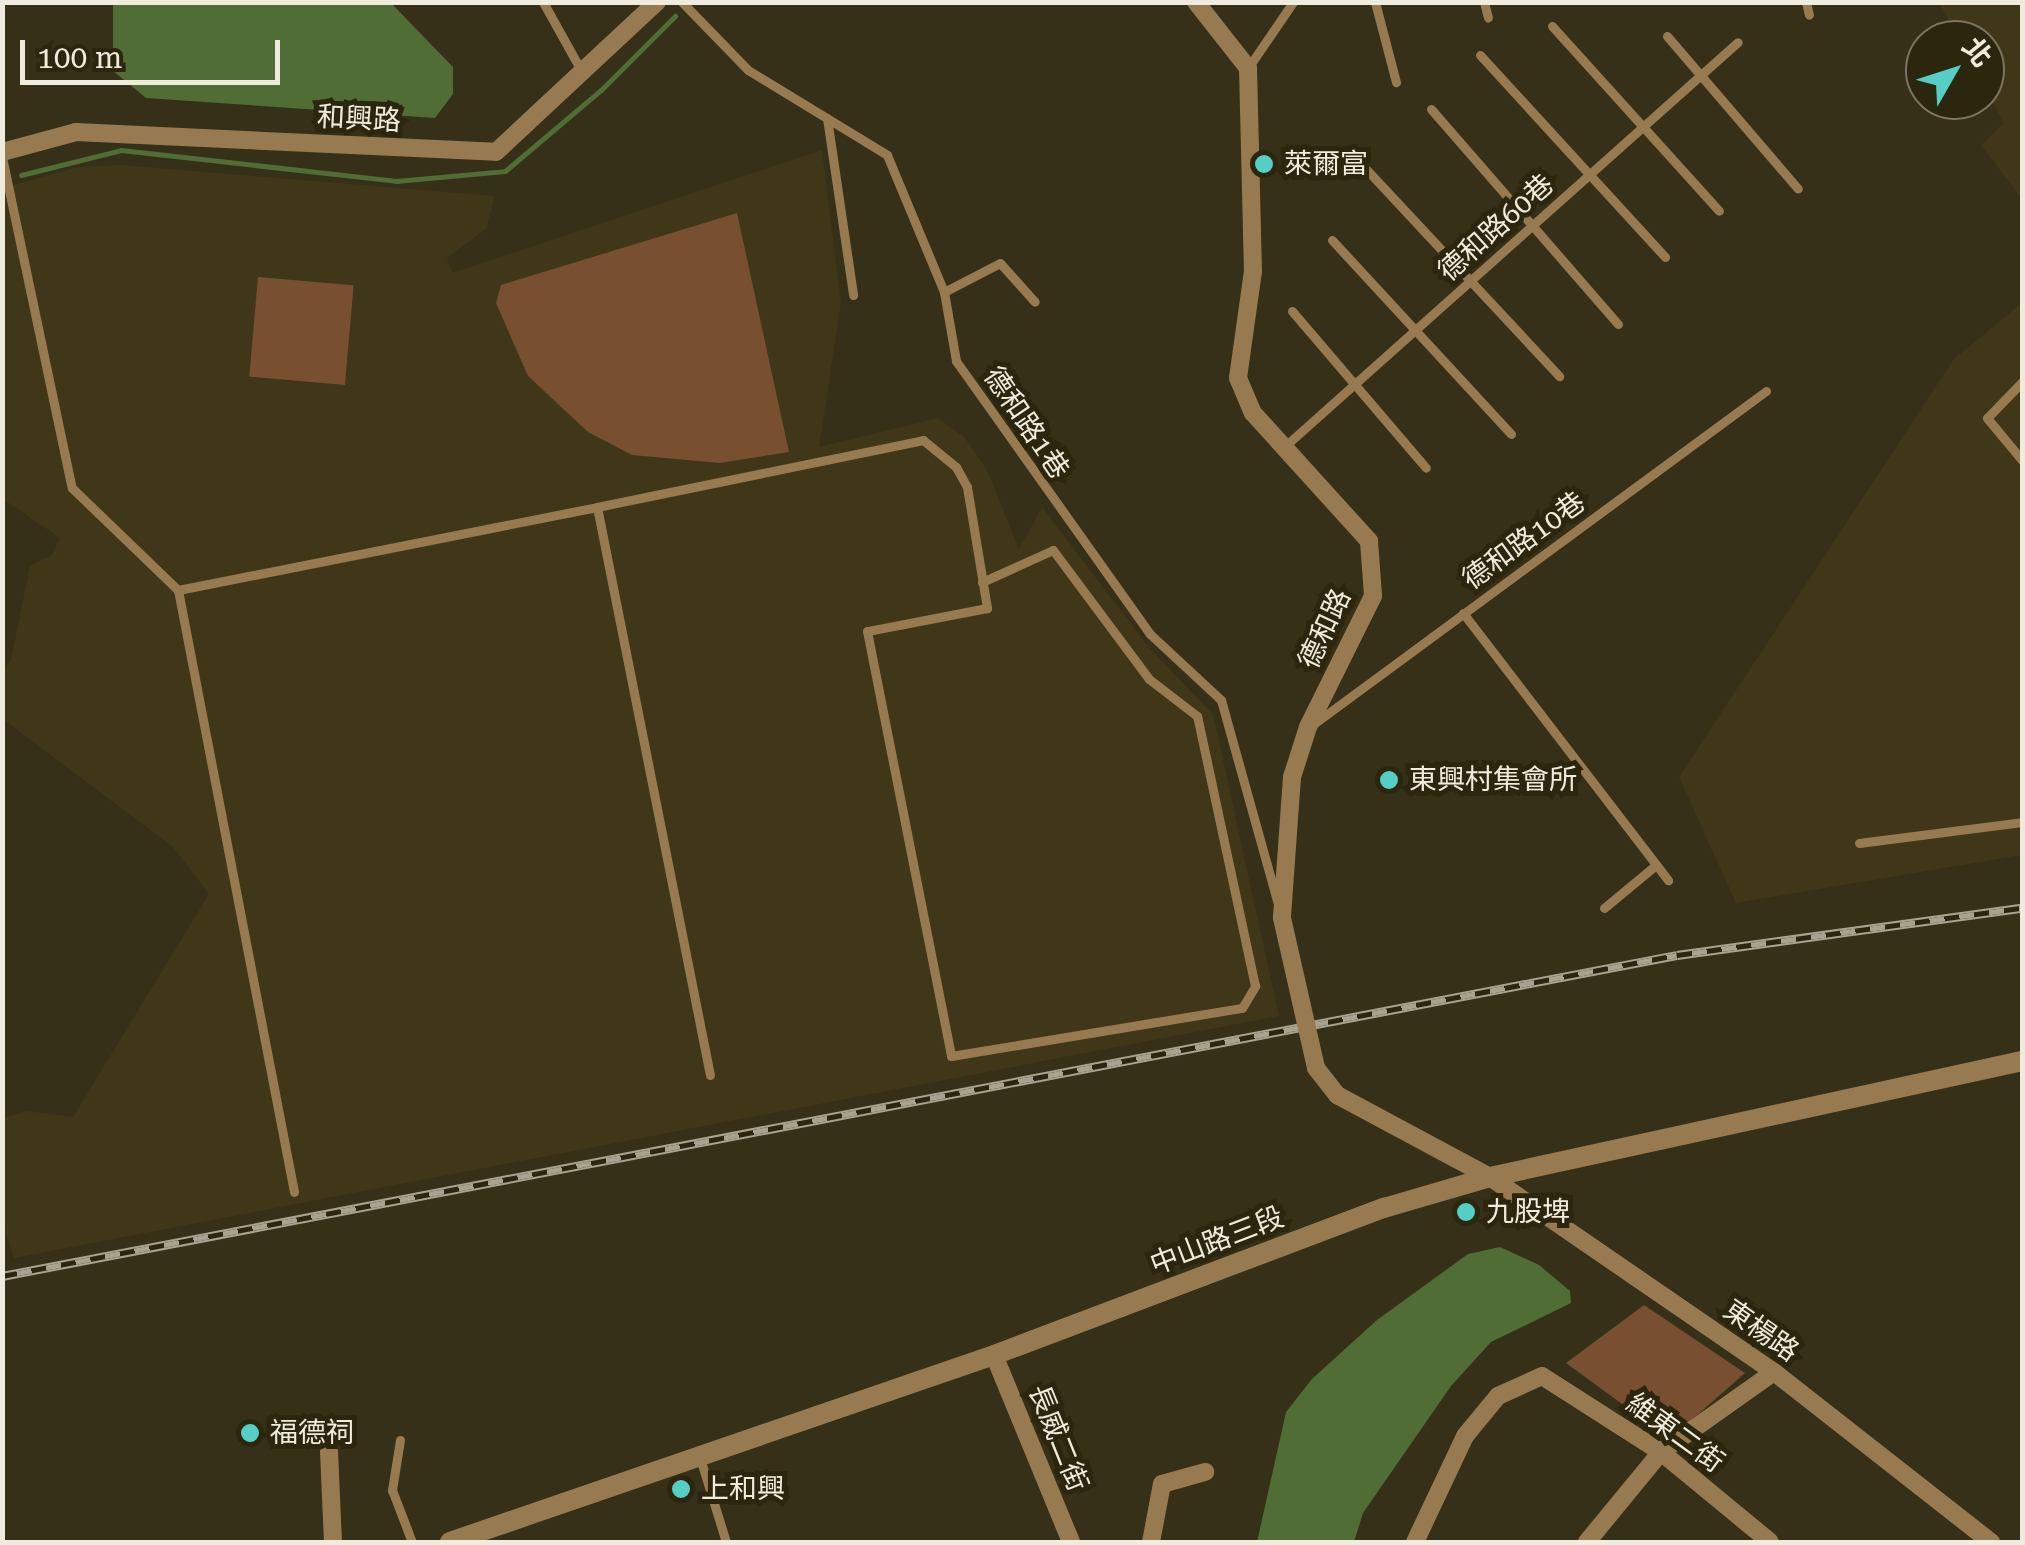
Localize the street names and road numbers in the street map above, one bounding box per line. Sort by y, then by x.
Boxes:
street label: 和興路 [316,100,402,138]
street label: 德和路60巷 [1431,168,1561,288]
street label: 德和路1巷 [976,361,1076,485]
street label: 德和路10巷 [1456,485,1592,597]
street label: 德和路 [1292,584,1358,674]
street label: 中山路三段 [1146,1200,1288,1282]
street label: 東楊路 [1717,1293,1805,1369]
street label: 長威二街 [1021,1380,1095,1496]
street label: 維東二街 [1620,1386,1730,1480]

